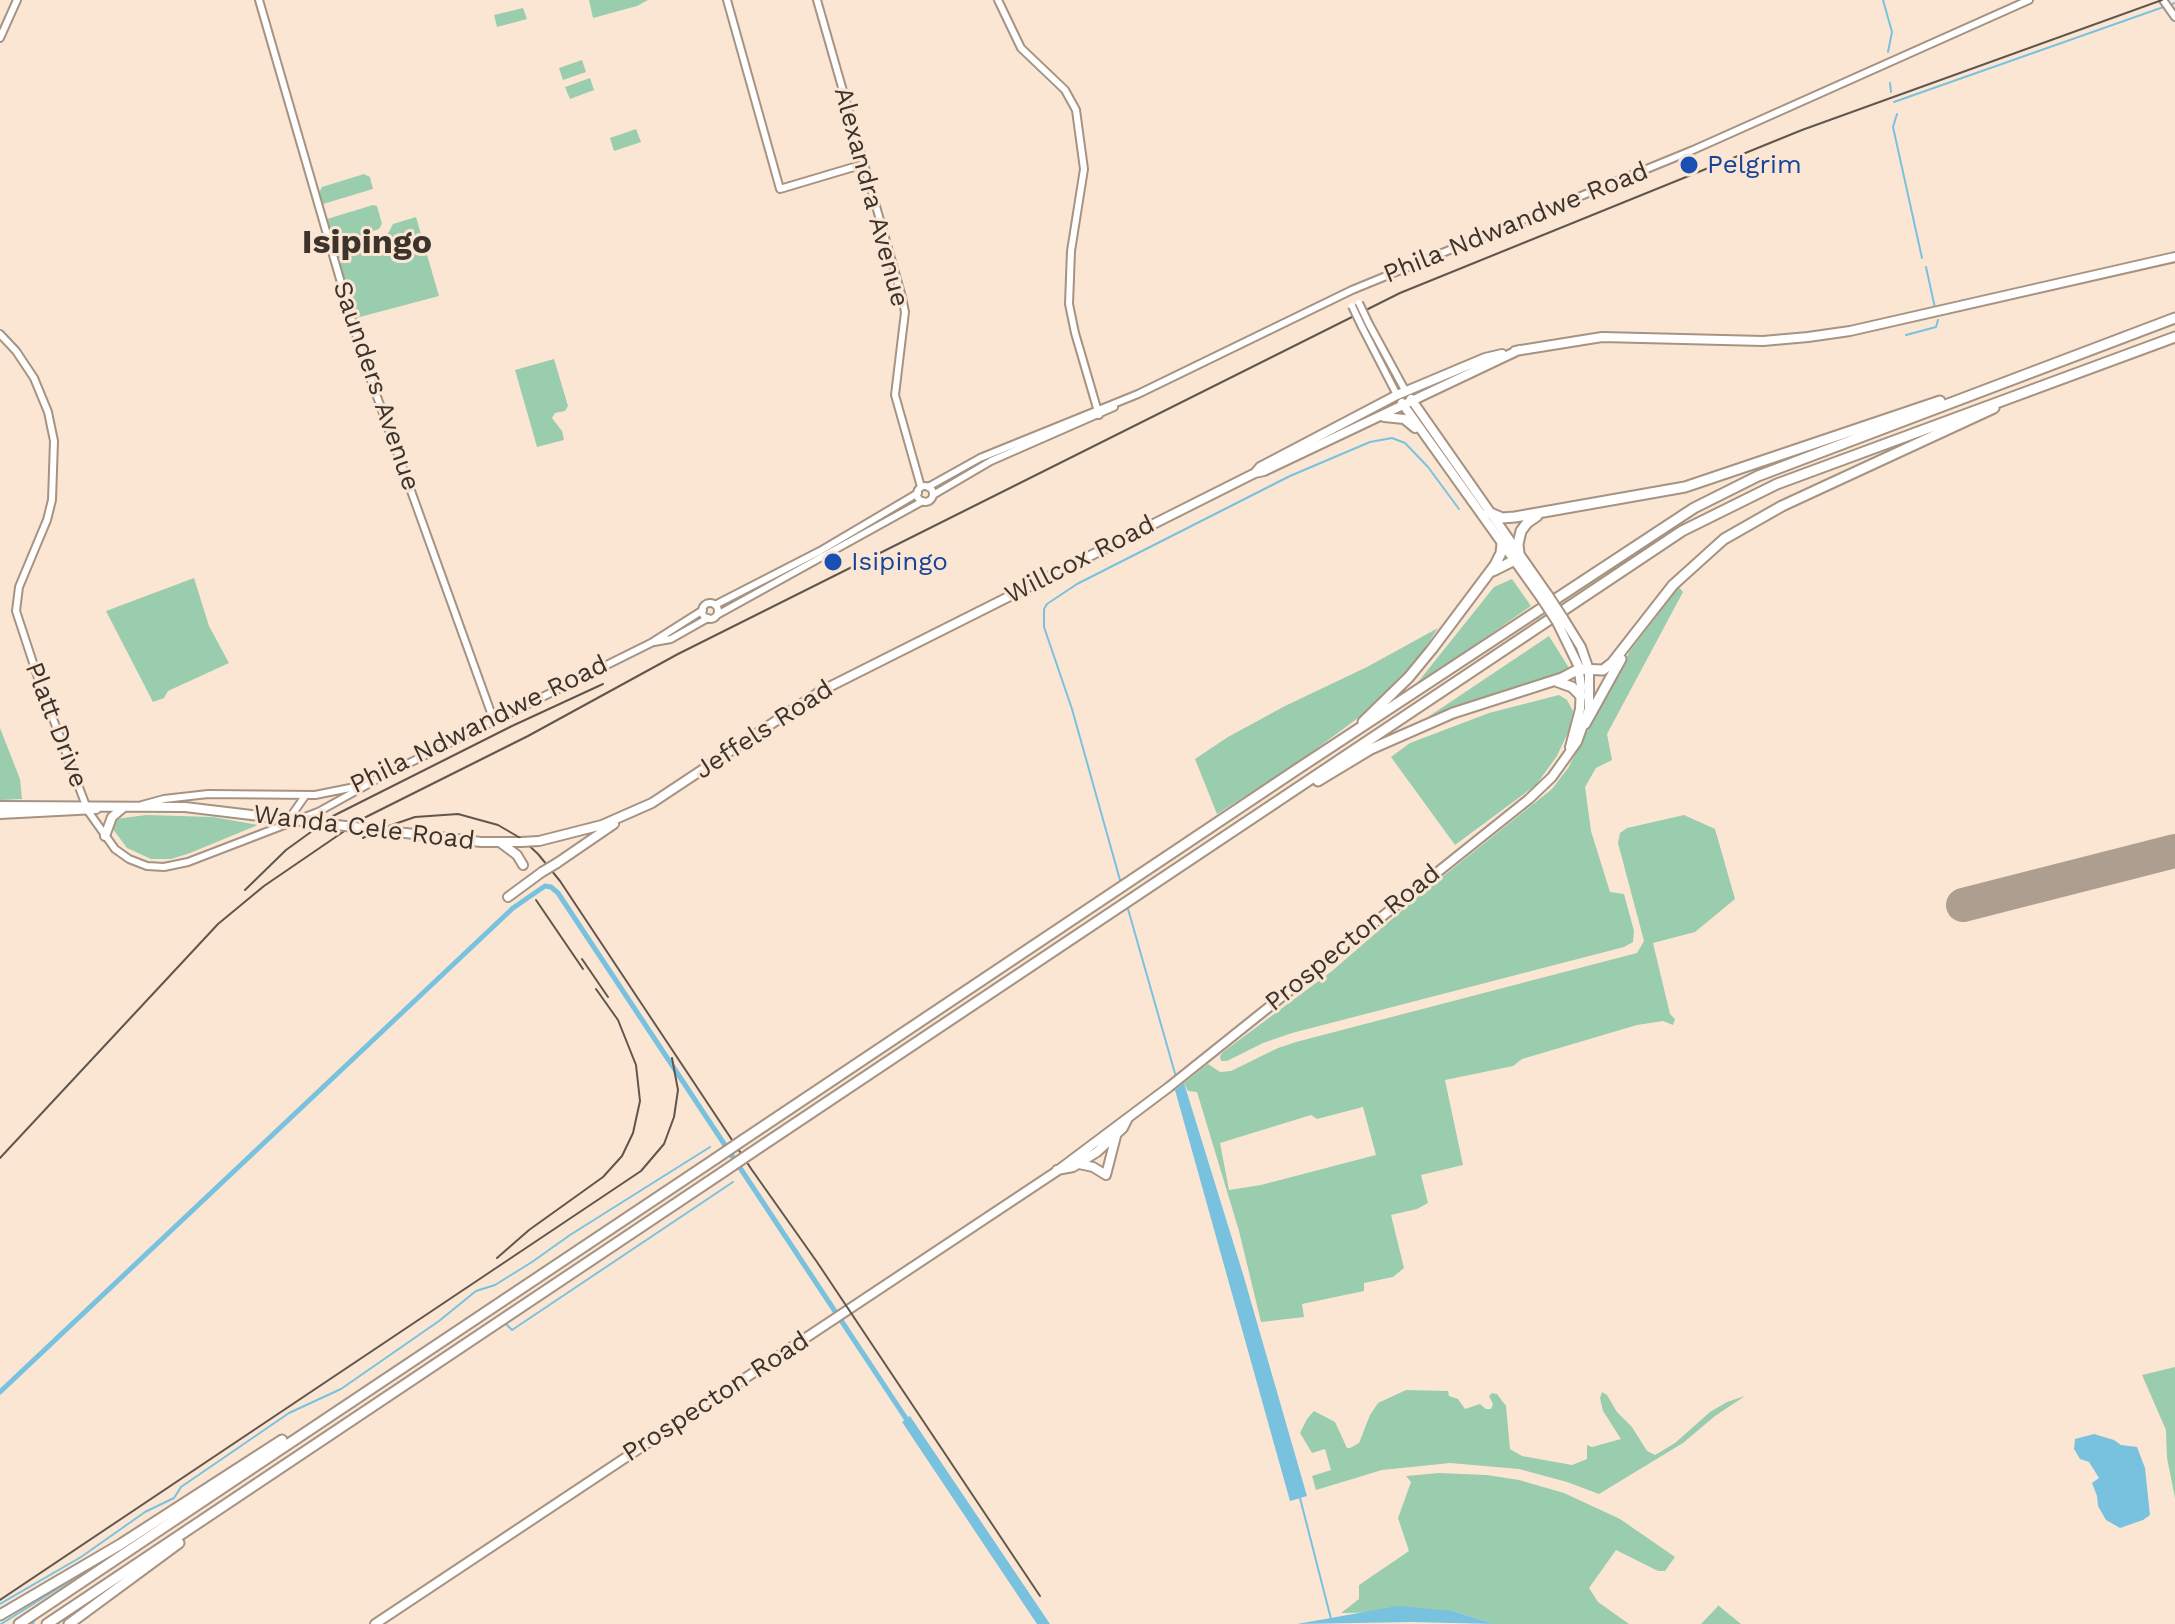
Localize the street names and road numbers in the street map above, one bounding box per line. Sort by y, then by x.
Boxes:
street label: Alexandra Avenue [827,84,915,310]
street label: Phila Ndwandwe Road [1379,156,1653,290]
street label: Saunders Avenue [326,277,426,495]
street label: Willcox Road [1000,509,1160,611]
street label: Phila Ndwandwe Road [345,649,613,801]
street label: Platt Drive [18,658,94,792]
street label: Jeffels Road [689,674,839,786]
street label: Wanda Cele Road [252,799,476,857]
street label: Prospecton Road [1259,858,1447,1018]
street label: Prospecton Road [617,1325,815,1469]

